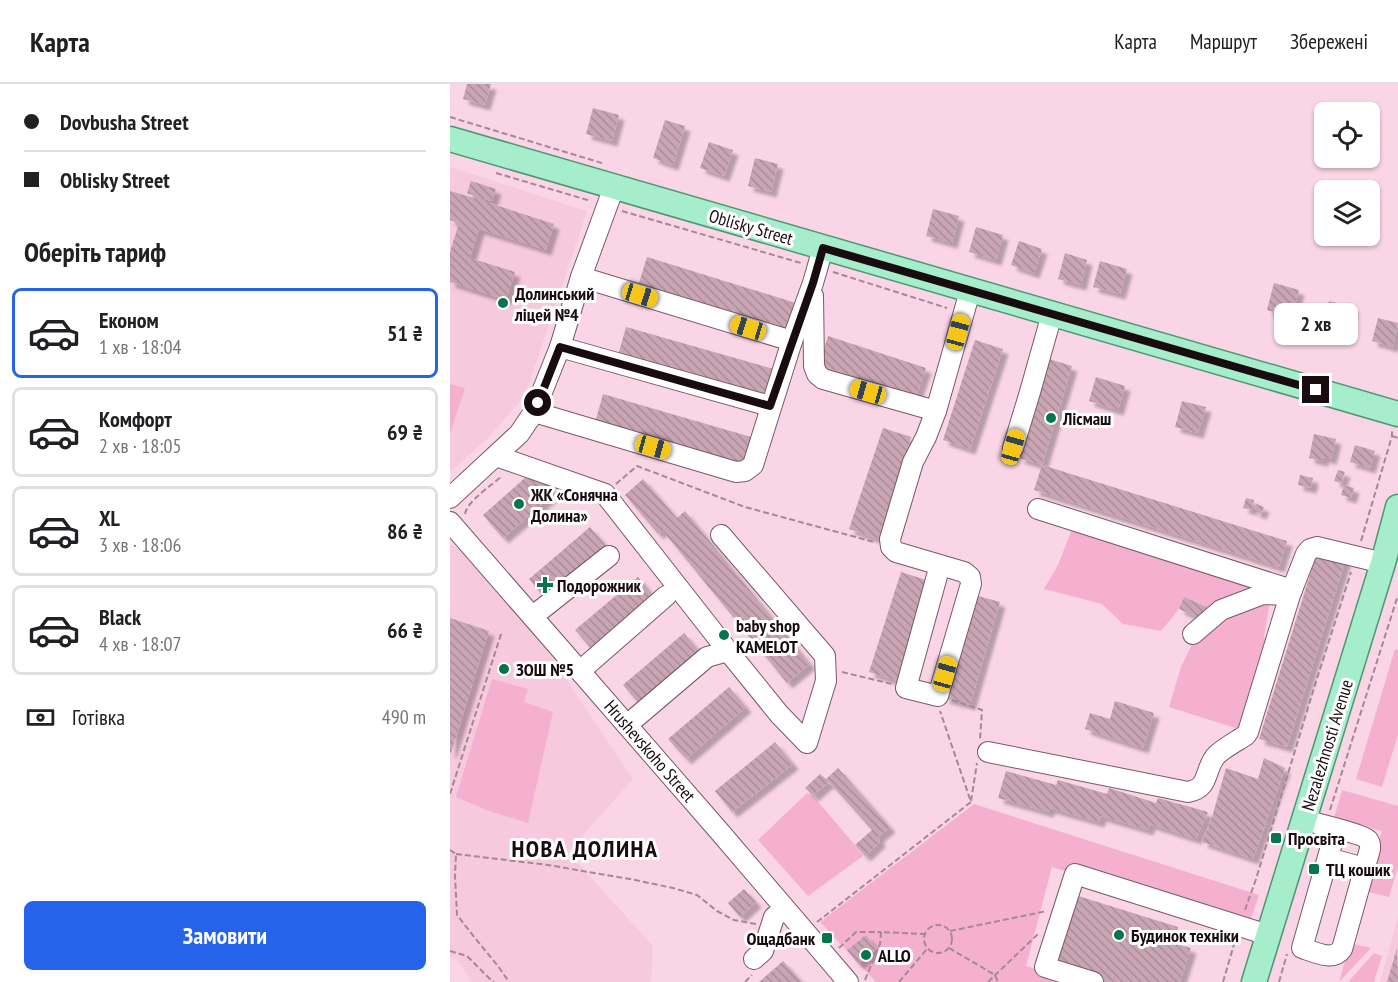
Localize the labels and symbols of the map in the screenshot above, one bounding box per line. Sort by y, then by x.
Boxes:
street label: Oblisky Street [706,204,796,250]
car [620,281,660,309]
place label: Долинський ліцей №4 [514,282,594,326]
marker: Долинський ліцей №4 [496,296,510,310]
callout: 2 хв [1274,303,1358,345]
car [945,312,971,352]
car [728,314,768,342]
route end [1302,376,1329,403]
car [848,378,888,406]
route start [524,389,551,416]
place label: Лісмаш [1062,407,1111,430]
marker: Лісмаш [1044,411,1058,425]
car [999,427,1027,467]
car [633,433,673,461]
place label: ЖК «Сонячна Долина» [530,483,618,527]
marker: ЖК «Сонячна Долина» [512,497,526,511]
place label: Подорожник [557,574,642,597]
marker: Подорожник [538,578,552,592]
place label: baby shop KAMELOT [736,614,800,658]
marker: baby shop KAMELOT [717,628,731,642]
car [931,654,959,694]
place label: ЗОШ №5 [516,658,574,681]
marker: ЗОШ №5 [497,662,511,676]
street label: Nezalezhnosti Avenue [1296,677,1358,813]
street label: Hrushevskoho Street [599,695,701,807]
place label: Просвіта [1288,827,1345,850]
marker: Просвіта [1269,831,1283,845]
district label: НОВА ДОЛИНА [512,833,658,864]
place label: ТЦ кошик [1326,858,1391,881]
marker: ТЦ кошик [1307,862,1321,876]
place label: Будинок техніки [1131,924,1239,947]
place label: Ощадбанк [746,927,816,950]
marker: Будинок техніки [1112,928,1126,942]
marker: Ощадбанк [820,931,834,945]
place label: ALLO [877,944,911,967]
marker: ALLO [859,948,873,962]

